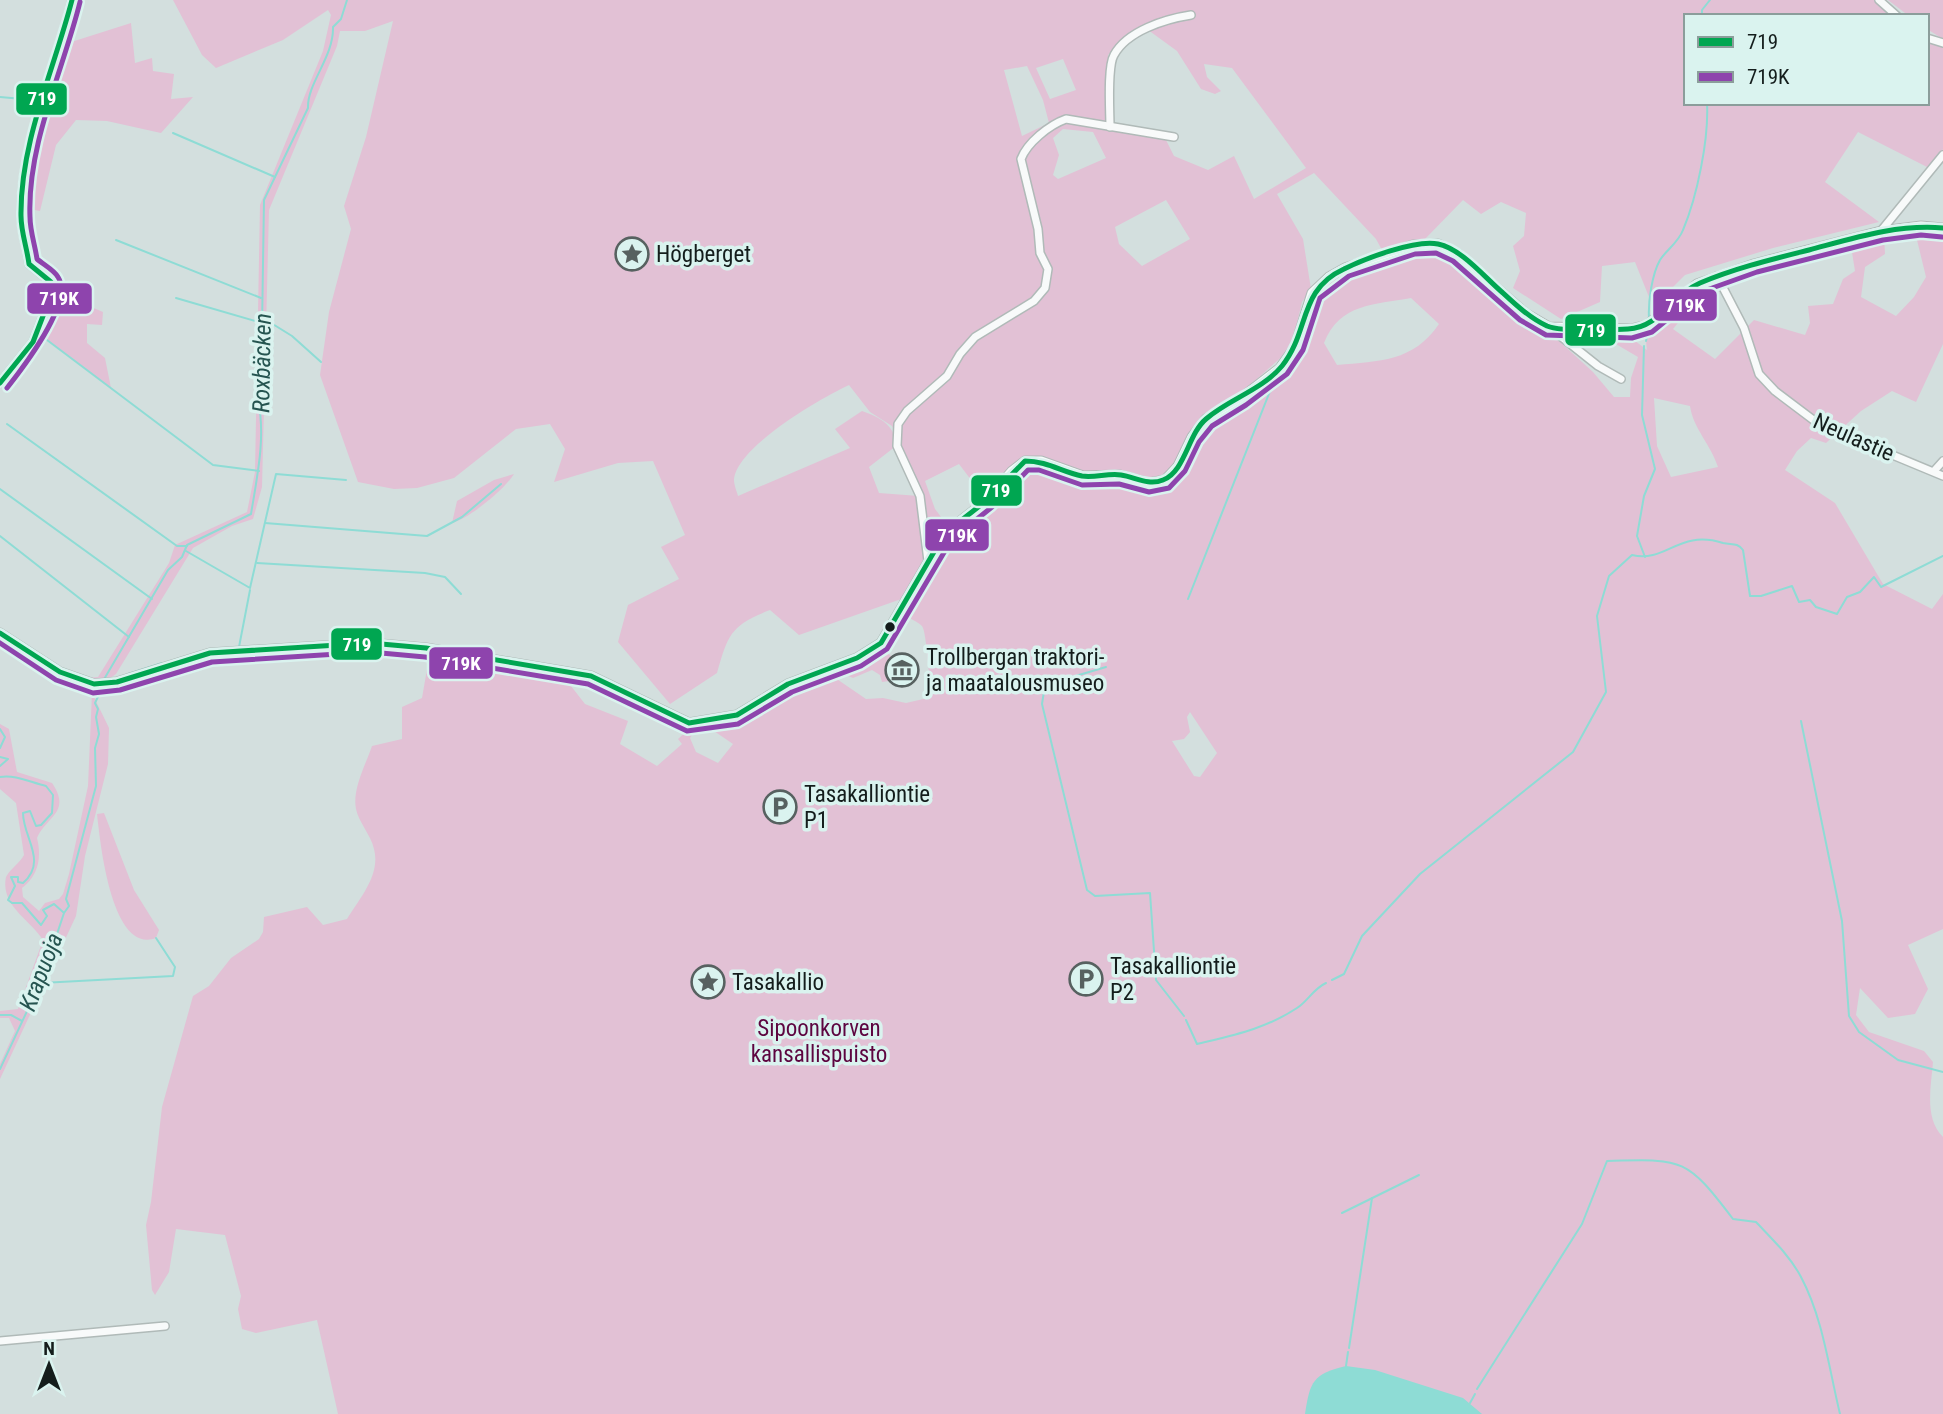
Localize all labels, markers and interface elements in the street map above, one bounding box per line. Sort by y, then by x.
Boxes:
legend [1684,14,1929,105]
text: 719 [1747,30,1778,54]
text: 719K [1747,65,1790,89]
line badge: 719 [15,82,68,116]
text: 719 [28,87,56,110]
place icon: Högberget [613,235,651,273]
place label: Högberget [656,241,751,268]
line badge: 719K [26,282,93,315]
text: 719K [39,287,79,310]
line badge: 719K [1652,288,1718,322]
text: 719K [1665,294,1705,317]
water label: Roxbäcken [247,313,277,413]
line badge: 719 [1564,313,1617,347]
text: 719 [1577,319,1605,342]
street label: Neulastie [1809,408,1898,467]
line badge: 719 [970,474,1023,507]
text: 719 [982,479,1010,502]
line badge: 719K [924,518,990,552]
text: 719K [937,524,977,547]
unlabelled marker [883,620,897,634]
line badge: 719 [330,627,383,661]
text: 719 [343,633,371,656]
place label: Trollbergan traktori- ja maatalousmuseo [925,644,1105,697]
line badge: 719K [428,646,494,680]
museum icon: Trollbergan traktori- ja maatalousmuseo [883,651,921,689]
text: 719K [441,652,481,675]
place label: Tasakalliontie P1 [804,781,930,834]
parking icon: Tasakalliontie P1 [761,788,799,826]
water label: Krapuoja [13,929,69,1015]
place label: Tasakalliontie P2 [1110,953,1236,1006]
parking icon: Tasakalliontie P2 [1067,960,1105,998]
place icon: Tasakallio [689,963,727,1001]
place label: Tasakallio [732,969,824,996]
park label: Sipoonkorven kansallispuisto [751,1015,887,1068]
north arrow [14,1330,84,1400]
text: N [43,1337,55,1360]

